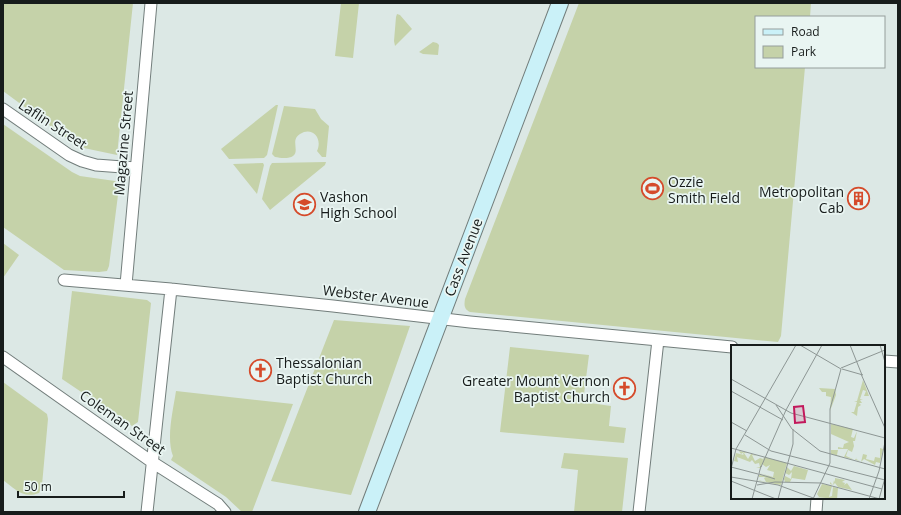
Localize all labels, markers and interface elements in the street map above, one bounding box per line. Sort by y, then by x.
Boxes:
legend [755,16,885,68]
text: Road [791,23,820,40]
text: Park [791,43,817,60]
street label: Magazine Street [109,90,137,196]
street label: Laflin Street [15,95,91,153]
place label: Ozzie Smith Field [668,172,740,207]
sports icon: Ozzie Smith Field [639,176,665,202]
place label: Metropolitan Cab [759,182,844,217]
building icon: Metropolitan Cab [846,186,872,212]
place label: Vashon High School [320,187,397,222]
school or university icon: Vashon High School [291,191,317,217]
street label: Cass Avenue [439,215,487,299]
street label: Webster Avenue [322,280,430,312]
inset map [731,345,885,499]
place label: Thessalonian Baptist Church [276,353,372,388]
church icon: Thessalonian Baptist Church [248,357,274,383]
place label: Greater Mount Vernon Baptist Church [462,371,610,406]
church icon: Greater Mount Vernon Baptist Church [612,375,638,401]
street label: Coleman Street [76,385,170,459]
scale bar [18,473,124,499]
text: 50 m [24,478,52,495]

